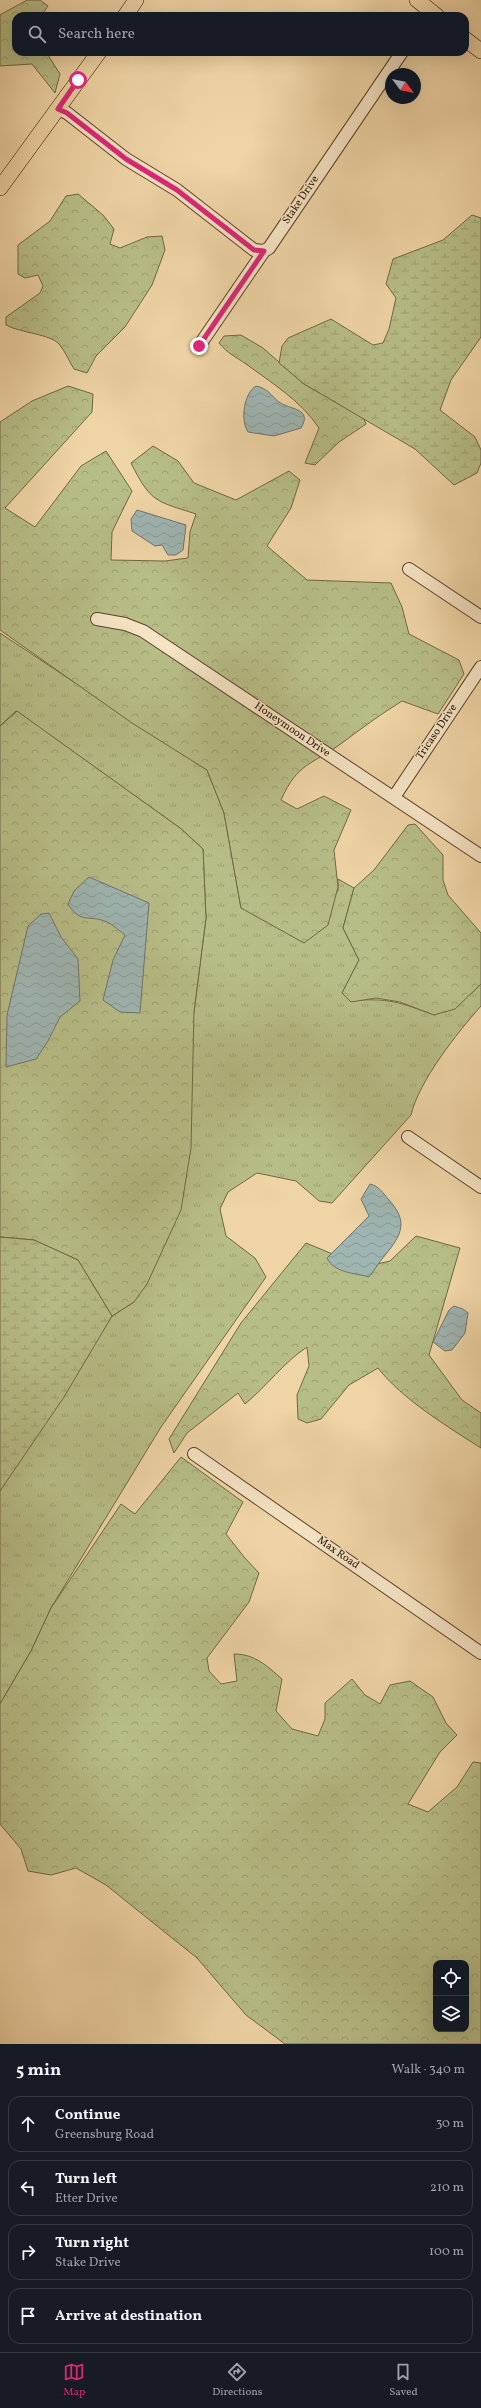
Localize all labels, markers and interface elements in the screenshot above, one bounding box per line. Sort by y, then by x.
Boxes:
search box [12,12,469,56]
icon: search [26,23,48,45]
text: Search here [58,24,135,45]
north arrow [385,68,421,104]
route start [69,71,87,89]
street label: Stake Drive [279,173,323,227]
route end [190,337,208,355]
street label: Honeymoon Drive [251,699,333,761]
street label: Tricaso Drive [413,701,461,763]
street label: Max Road [314,1533,362,1573]
map controls [433,1960,469,2032]
button: locate [433,1960,469,1996]
button: layers [433,1996,469,2032]
text: 5 min [16,2059,61,2082]
text: Walk · 340 m [392,2061,465,2079]
text: Continue [55,2105,120,2126]
icon: ahead [17,2113,39,2135]
text: 30 m [436,2115,464,2133]
text: Greensburg Road [55,2126,154,2144]
text: Turn left [55,2169,117,2190]
icon: left [17,2177,39,2199]
text: 210 m [430,2179,464,2197]
text: Etter Drive [55,2190,118,2208]
text: Turn right [55,2233,129,2254]
icon: right [17,2241,39,2263]
text: 100 m [429,2243,464,2261]
text: Stake Drive [55,2254,121,2272]
icon: arrive [17,2305,39,2327]
text: Arrive at destination [55,2306,202,2327]
tab: Map [63,2361,85,2400]
tab: Directions [212,2361,263,2400]
tab: Saved [389,2361,418,2400]

